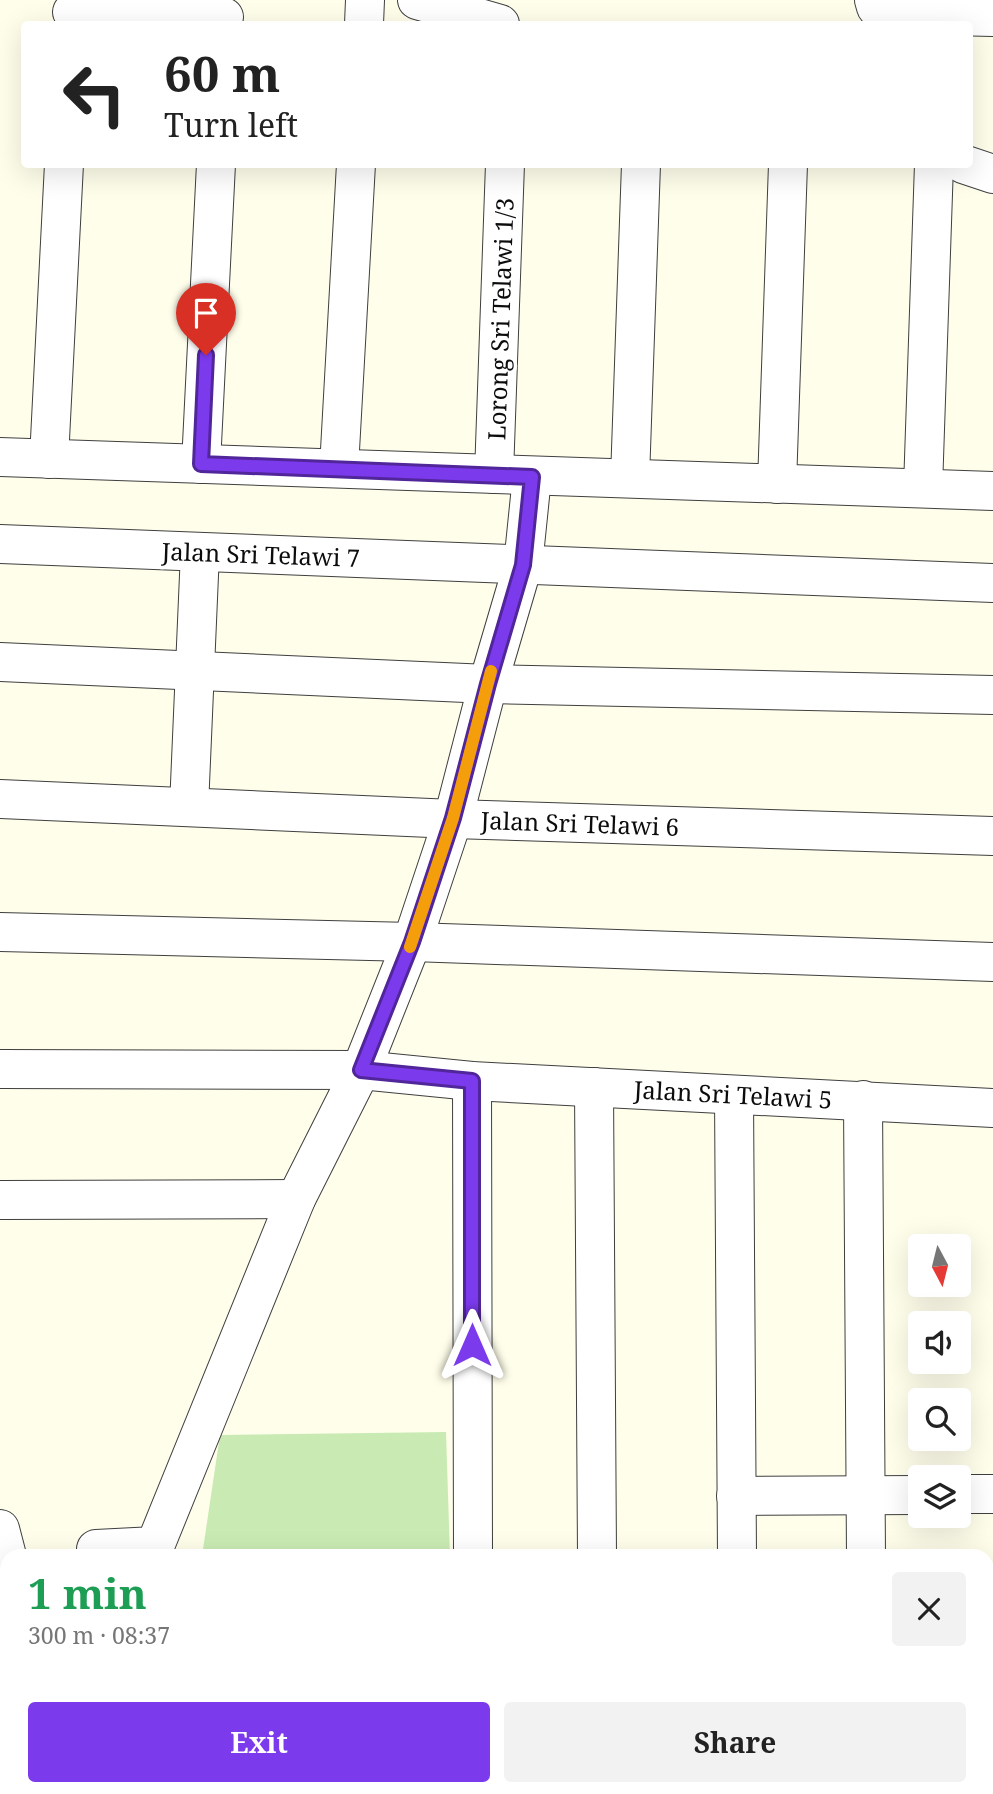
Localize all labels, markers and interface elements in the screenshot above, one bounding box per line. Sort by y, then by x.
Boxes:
text: 60 m [164,40,280,106]
icon: left [49,49,140,140]
text: Turn left [164,103,298,146]
street label: Lorong Sri Telawi 1/3 [479,197,521,441]
pin [176,283,236,355]
icon: arrive [187,294,225,332]
street label: Jalan Sri Telawi 7 [160,534,361,574]
street label: Jalan Sri Telawi 6 [479,803,680,843]
street label: Jalan Sri Telawi 5 [632,1072,833,1116]
north arrow [908,1234,971,1297]
map controls [908,1234,971,1528]
position arrow [435,1308,509,1382]
button: sound [908,1311,971,1374]
button: search [908,1388,971,1451]
button: layers [908,1465,971,1528]
text: 1 min [28,1564,147,1621]
button: close [892,1572,966,1646]
text: 300 m · 08:37 [28,1619,170,1651]
button: Exit [28,1702,490,1782]
button: Share [504,1702,966,1782]

